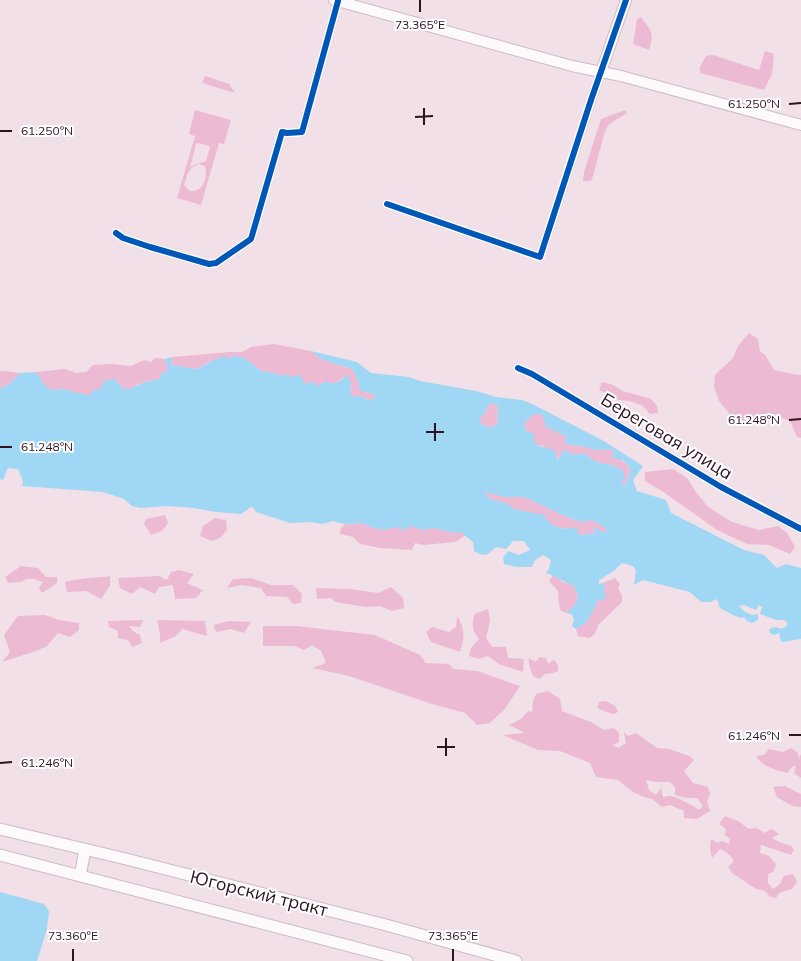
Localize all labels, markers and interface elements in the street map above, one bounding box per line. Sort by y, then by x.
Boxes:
text: 73.365°E [395,17,445,32]
text: 61.250°N [728,96,780,111]
text: 61.250°N [21,123,73,138]
street label: Береговая улица [597,388,737,484]
text: 61.248°N [728,412,780,427]
text: 61.248°N [21,439,73,454]
text: 61.246°N [728,728,780,743]
text: 61.246°N [21,755,73,770]
street label: Югорский тракт [188,865,331,921]
text: 73.360°E [48,928,98,943]
text: 73.365°E [428,928,478,943]

